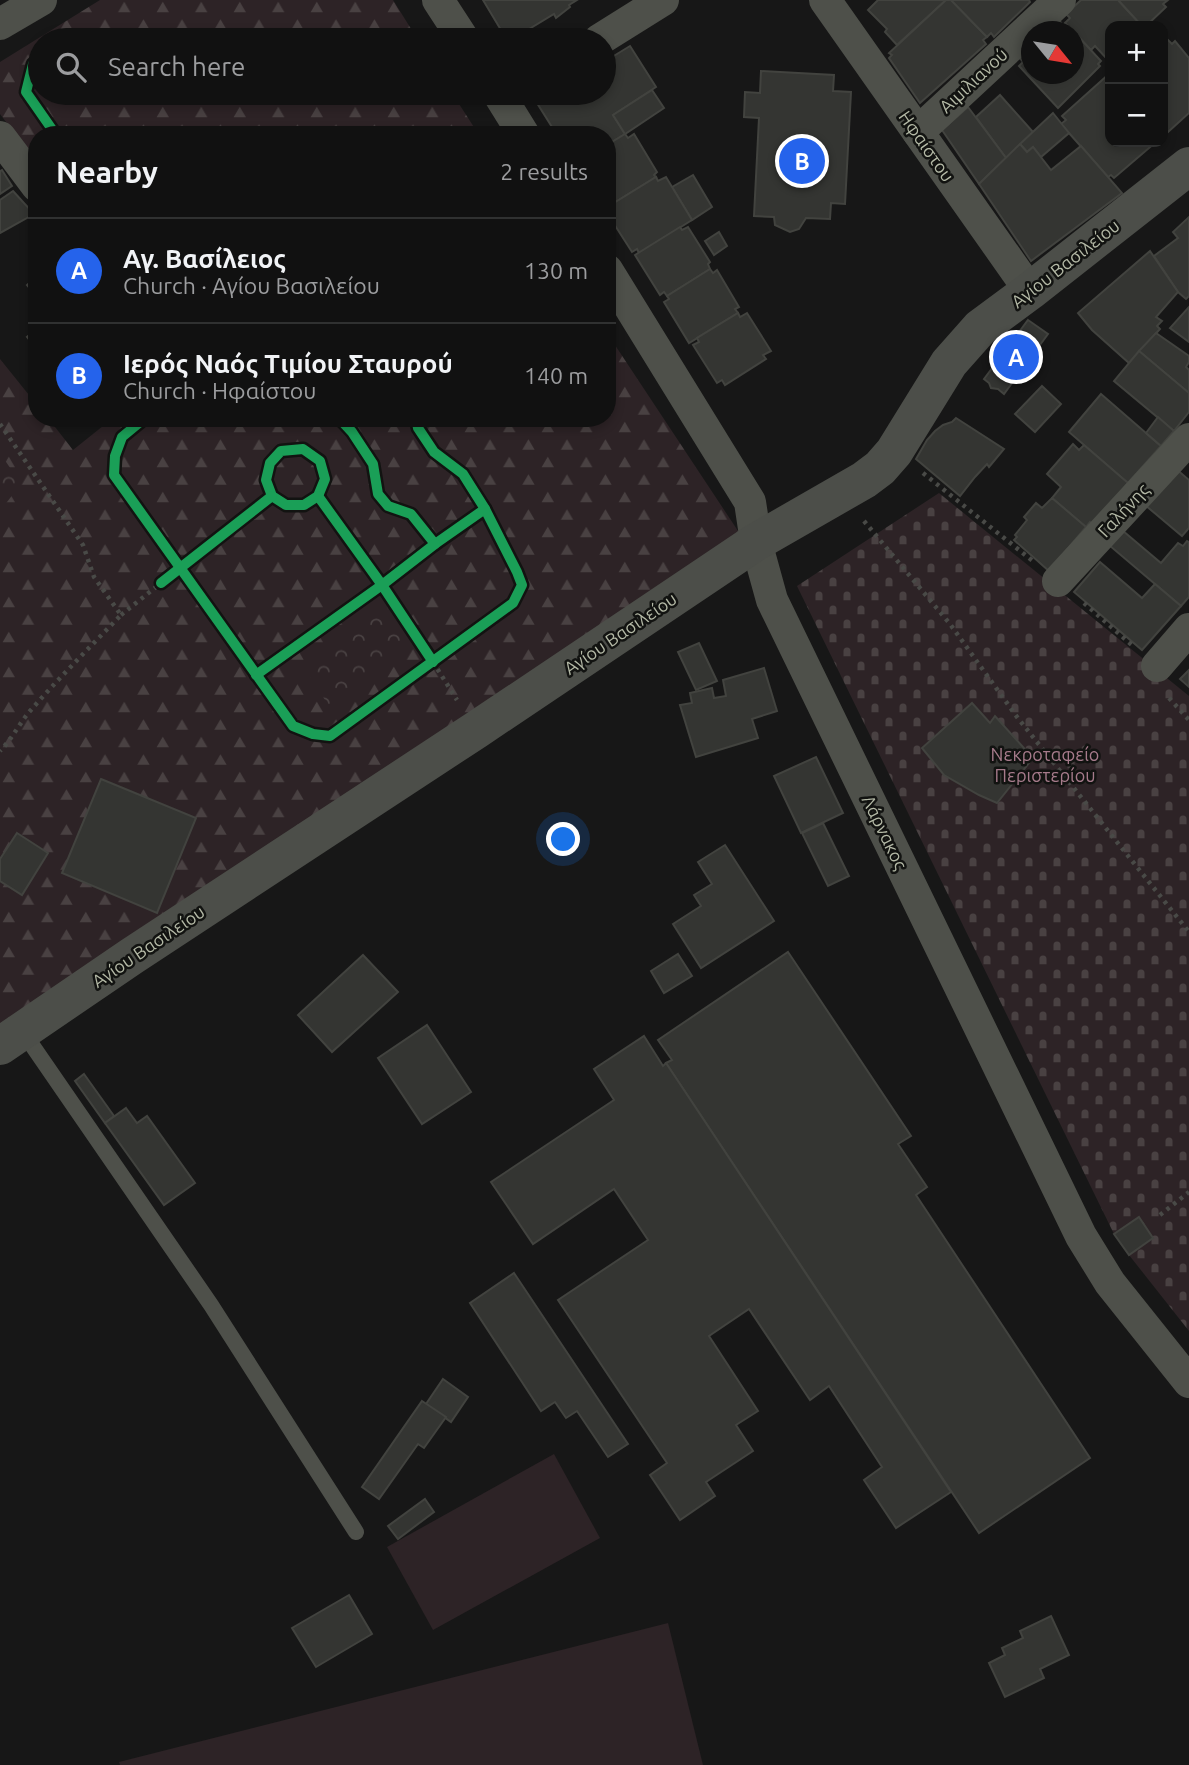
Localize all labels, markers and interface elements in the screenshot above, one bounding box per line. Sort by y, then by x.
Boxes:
north arrow [1021,21,1084,84]
map controls [1105,21,1168,147]
button: + [1105,21,1168,84]
search box [28,28,616,105]
street label: Αιμιλιανού [935,43,1011,117]
icon: search [52,48,90,86]
text: Search here [108,52,245,81]
button: − [1105,84,1168,147]
street label: Ηφαίστου [895,107,959,185]
pin: B [779,135,825,187]
text: Nearby [56,155,158,189]
text: 2 results [500,159,588,184]
street label: Αγίου Βασιλείου [1007,215,1123,311]
text: Αγ. Βασίλειος [123,244,286,273]
text: A [71,258,87,283]
text: 130 m [524,258,588,283]
text: Church · Αγίου Βασιλείου [123,273,380,298]
pin: A [993,331,1039,383]
text: Ιερός Ναός Τιμίου Σταυρού [123,349,453,378]
text: B [71,363,87,388]
text: 140 m [524,363,588,388]
text: Church · Ηφαίστου [123,378,316,403]
street label: Γαλήνης [1093,479,1153,541]
street label: Αγίου Βασιλείου [560,588,680,678]
park label: Νεκροταφείο Περιστερίου [991,744,1099,785]
street label: Λάρνακος [858,792,912,873]
your location [546,822,580,856]
street label: Αγίου Βασιλείου [88,901,208,991]

